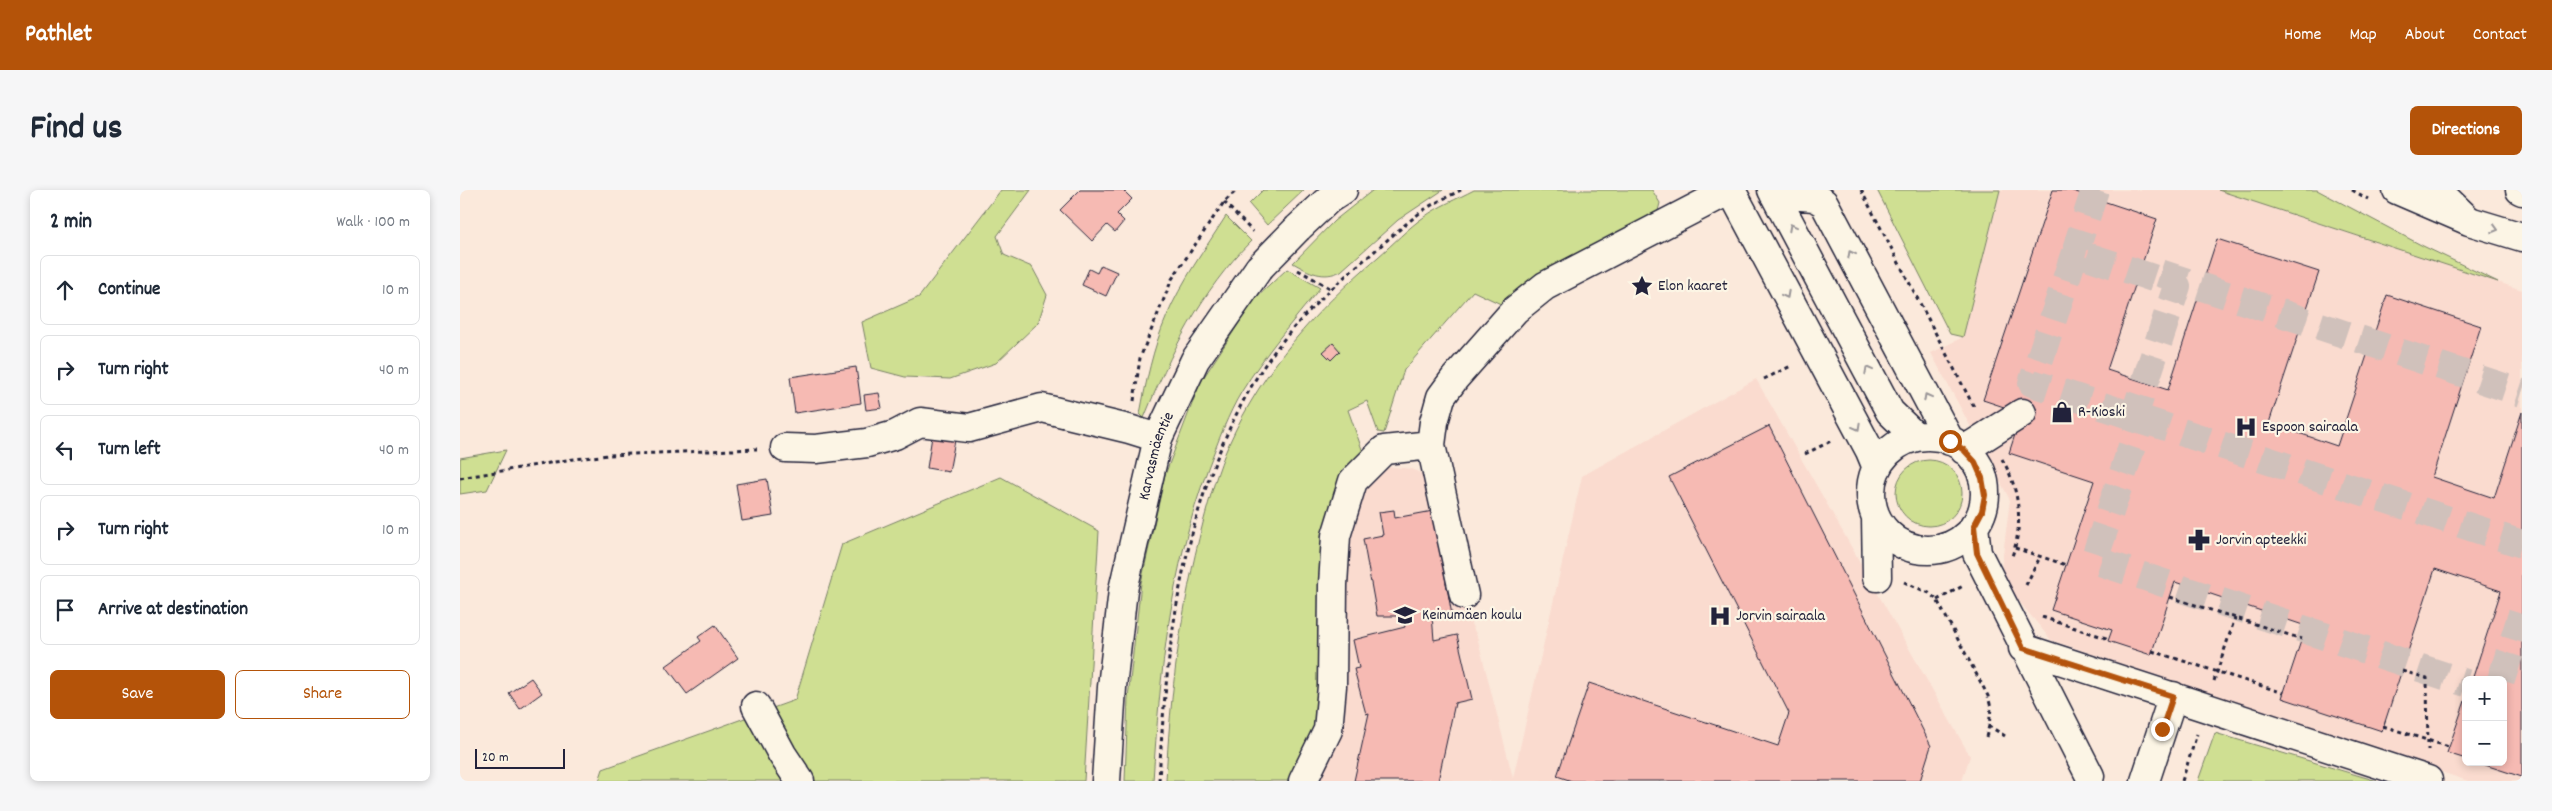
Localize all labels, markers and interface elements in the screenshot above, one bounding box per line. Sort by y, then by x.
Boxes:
text: Pathlet [25,18,92,52]
text: Home [2284,23,2321,48]
text: Map [2349,23,2377,48]
text: About [2405,23,2445,48]
text: Contact [2473,23,2527,48]
text: Find us [30,105,122,155]
button: Directions [2410,106,2522,155]
text: 2 min [50,208,92,238]
text: Walk · 100 m [336,211,410,234]
one-way arrow [1788,223,1798,232]
one-way arrow [2491,224,2499,234]
one-way arrow [1847,250,1857,259]
place icon: Elon kaaret [1629,273,1655,299]
place label: Elon kaaret [1658,275,1728,298]
icon: ahead [51,276,79,304]
text: Continue [98,277,160,304]
text: 10 m [382,279,409,302]
one-way arrow [1780,290,1790,299]
icon: right [51,356,79,384]
text: Turn right [98,357,169,384]
text: 40 m [379,359,409,382]
one-way arrow [1864,367,1874,376]
one-way arrow [1923,394,1933,403]
shop icon: R-Kioski [2049,399,2075,425]
place label: R-Kioski [2078,401,2125,424]
street label: Karvasmäentie [1133,408,1180,502]
hospital icon: Espoon sairaala [2233,414,2259,440]
place label: Espoon sairaala [2262,416,2359,439]
one-way arrow [1851,422,1861,431]
route start [1939,430,1962,453]
icon: left [51,436,79,464]
text: Turn left [98,437,161,464]
text: 40 m [379,439,409,462]
icon: right [51,516,79,544]
text: Turn right [98,517,169,544]
text: 10 m [382,519,409,542]
pharmacy icon: Jorvin apteekki [2186,527,2212,553]
place label: Jorvin apteekki [2216,529,2307,552]
icon: arrive [51,596,79,624]
text: Arrive at destination [98,597,248,624]
school or university icon: Keinumäen koulu [1392,602,1418,628]
hospital icon: Jorvin sairaala [1707,603,1733,629]
place label: Keinumäen koulu [1422,604,1522,627]
place label: Jorvin sairaala [1736,605,1825,628]
button: Save [50,670,225,719]
button: Share [235,670,410,719]
map controls [2462,676,2507,766]
button: + [2462,676,2507,721]
route end [2151,718,2174,741]
button: − [2462,721,2507,766]
scale bar [475,746,565,769]
text: 20 m [482,748,509,768]

